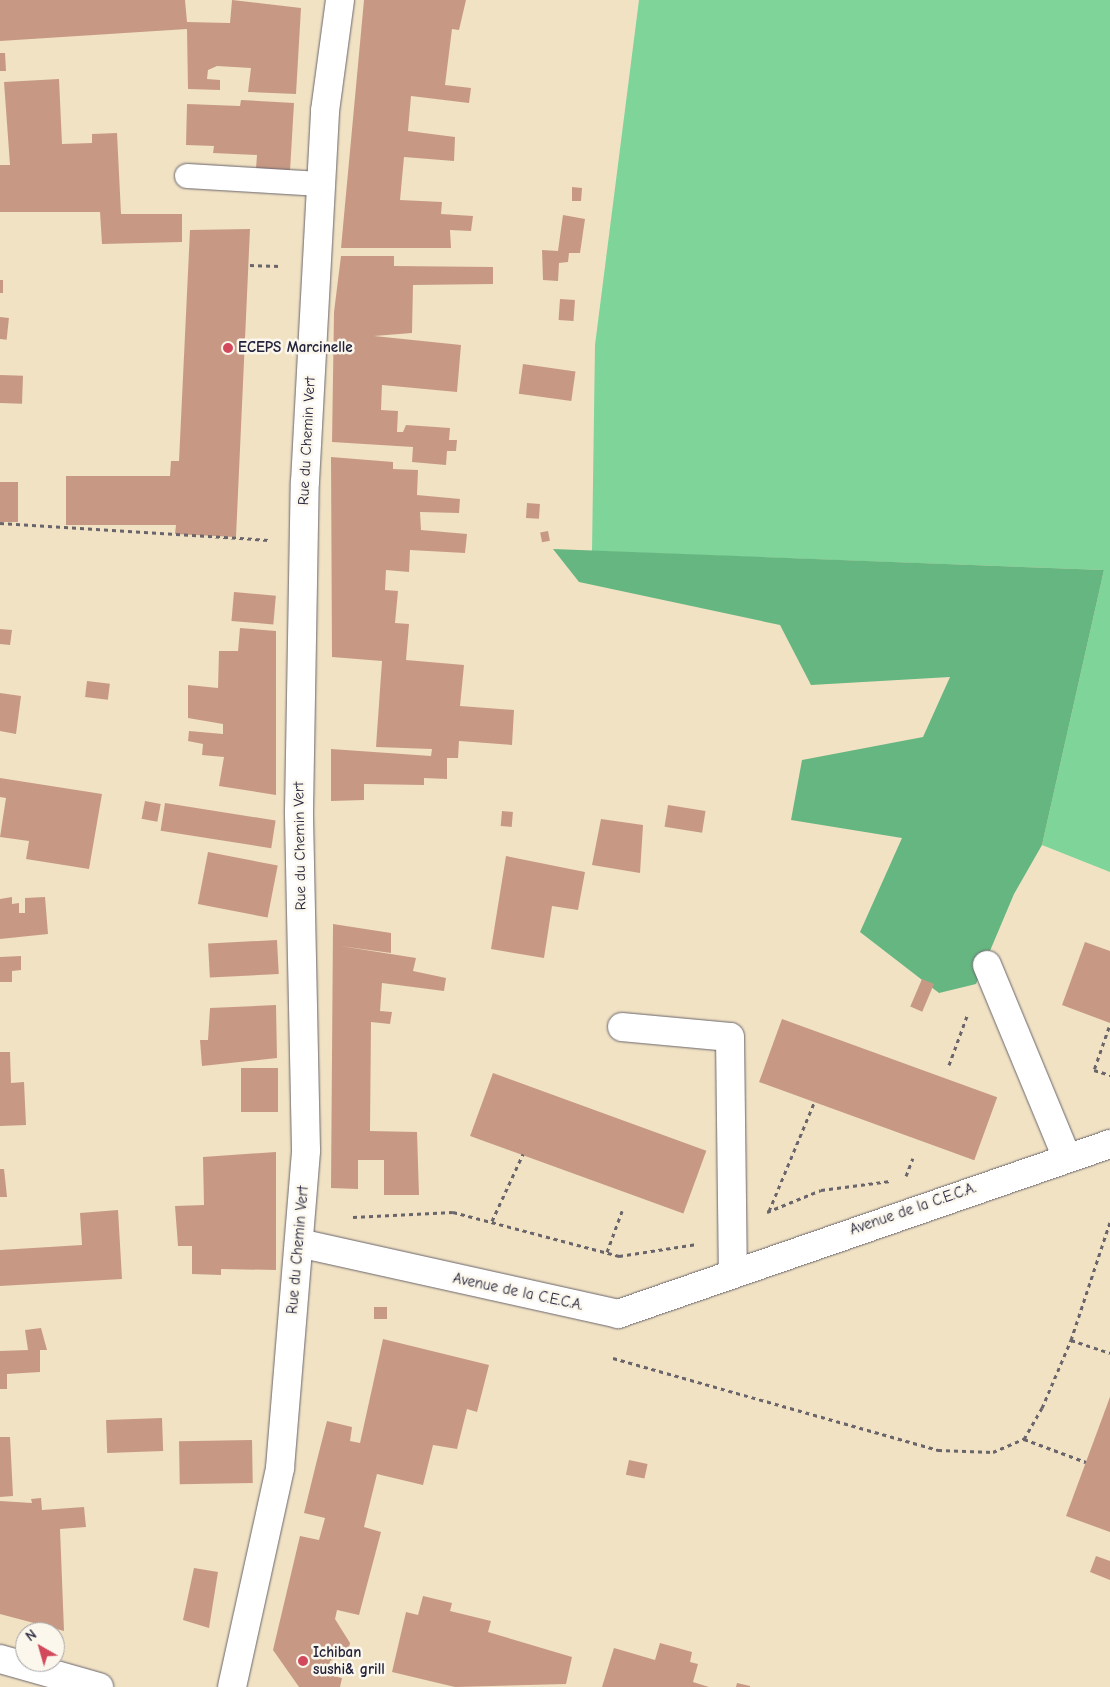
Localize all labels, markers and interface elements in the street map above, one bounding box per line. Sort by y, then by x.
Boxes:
place label: ECEPS Marcinelle [238,339,353,357]
marker: ECEPS Marcinelle [222,342,234,354]
street label: Rue du Chemin Vert [295,376,319,506]
street label: Rue du Chemin Vert [290,782,310,910]
street label: Avenue de la C.E.C.A. [847,1179,979,1239]
street label: Rue du Chemin Vert [283,1185,313,1315]
street label: Avenue de la C.E.C.A. [451,1269,585,1315]
north arrow [15,1622,65,1672]
text: N [22,1626,40,1645]
place label: Ichiban sushi& grill [313,1643,385,1678]
marker: Ichiban sushi& grill [297,1655,309,1667]

